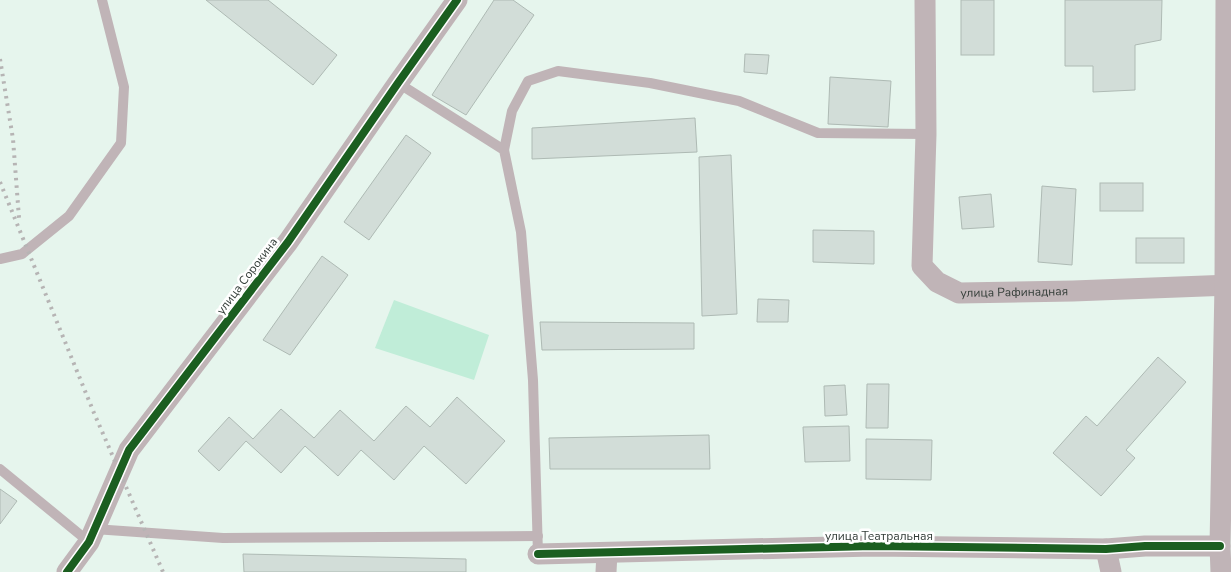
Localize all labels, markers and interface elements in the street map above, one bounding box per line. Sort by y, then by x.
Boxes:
street label: улица Сорокина [213,234,281,318]
street label: улица Рафинадная [960,283,1068,301]
street label: улица Театральная [825,528,933,544]

